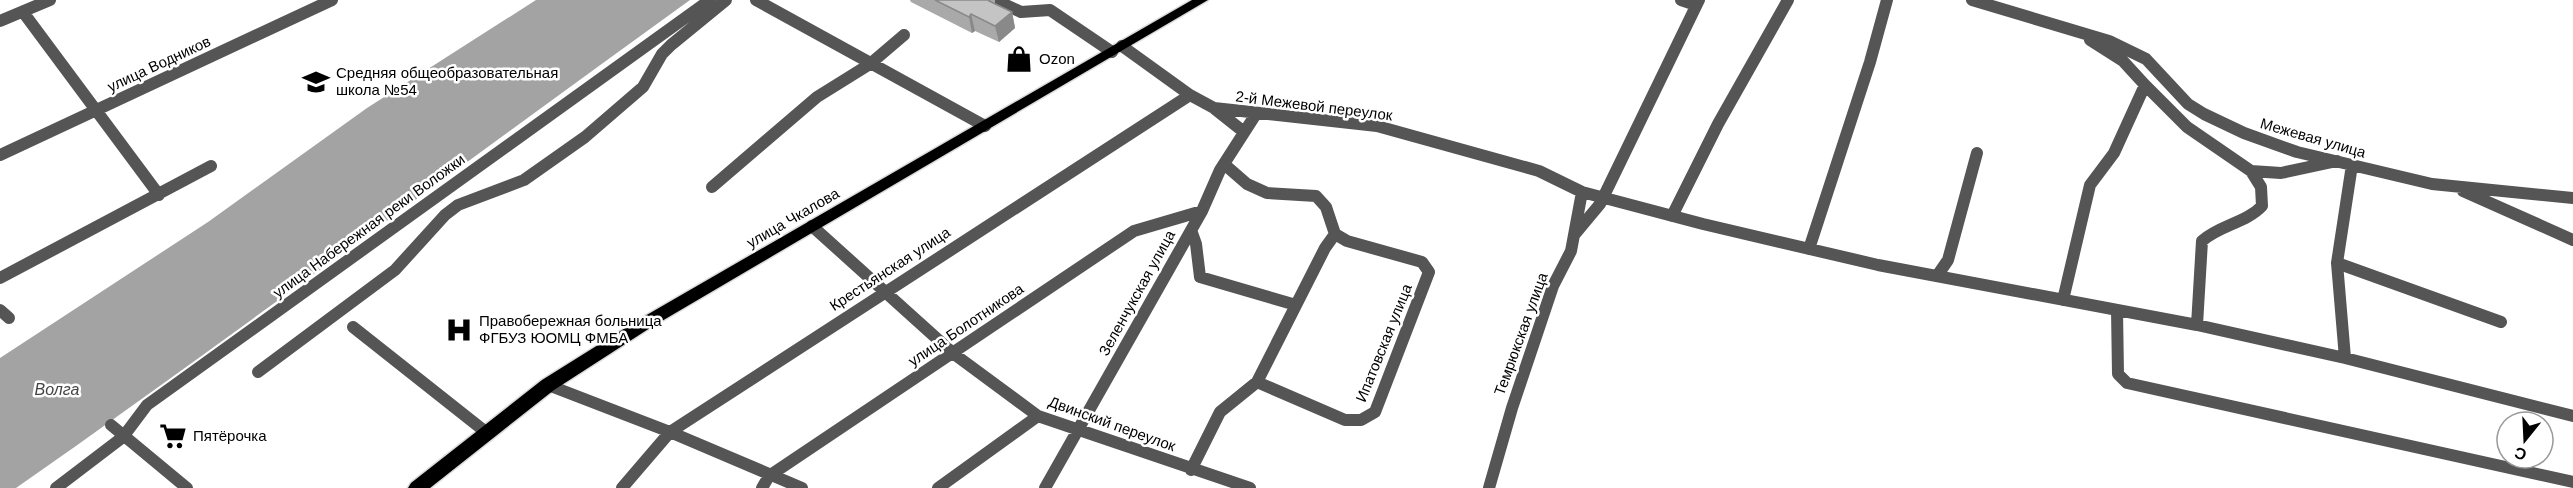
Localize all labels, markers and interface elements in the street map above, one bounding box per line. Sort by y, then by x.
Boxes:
street label: улица Водников [104,32,213,95]
shop icon: Ozon [1004,44,1034,74]
place label: Ozon [1039,50,1075,67]
place label: Средняя общеобразовательная школа №54 [336,64,558,98]
school or university icon: Средняя общеобразовательная школа №54 [301,67,331,97]
street label: 2-й Межевой переулок [1235,87,1394,124]
street label: Межевая улица [2258,114,2368,161]
street label: улица Набережная реки Воложки [270,150,468,301]
street label: улица Чкалова [743,184,843,251]
street label: Крестьянская улица [826,223,954,314]
street label: Зеленчукская улица [1095,227,1178,358]
street label: Темрюкская улица [1490,269,1551,398]
street label: улица Болотникова [905,279,1027,369]
street label: Ипатовская улица [1352,281,1415,404]
place label: Правобережная больница ФГБУЗ ЮОМЦ ФМБА [479,312,662,346]
hospital icon: Правобережная больница ФГБУЗ ЮОМЦ ФМБА [444,315,474,345]
water label: Волга [35,381,80,398]
street label: Двинский переулок [1046,393,1178,455]
north arrow [2495,410,2555,470]
supermarket icon: Пятёрочка [158,421,188,451]
place label: Пятёрочка [193,427,267,444]
text: С [2512,444,2529,464]

